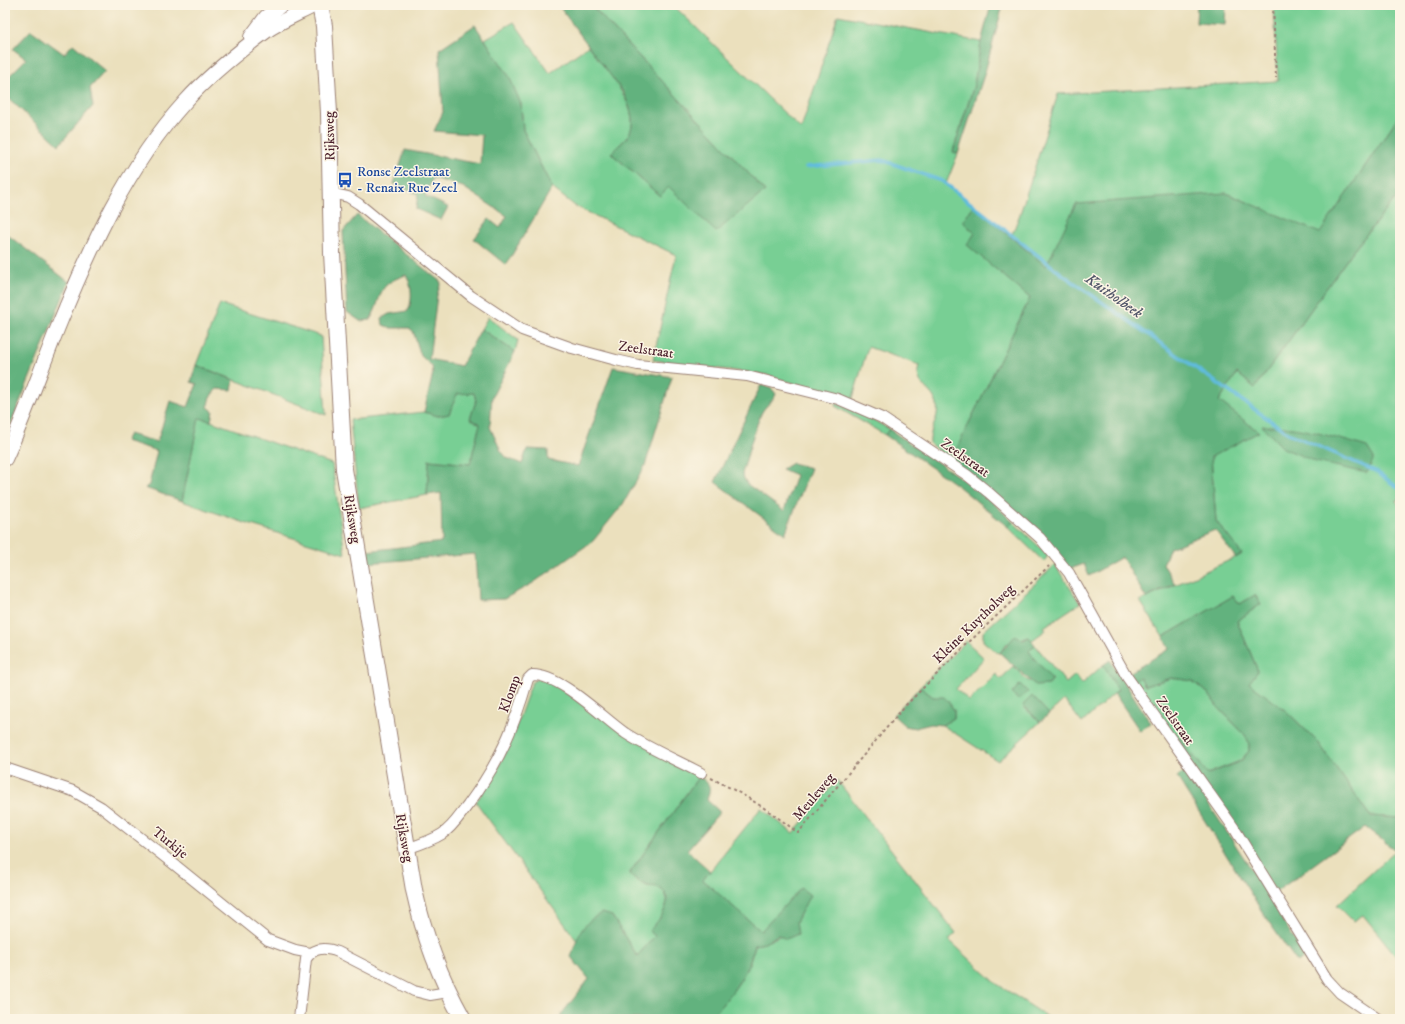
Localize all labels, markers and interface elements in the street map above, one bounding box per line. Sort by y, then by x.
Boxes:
street label: Rijksweg [321,111,339,161]
place label: Ronse Zeelstraat - Renaix Rue Zeel [357,163,458,197]
bus stop icon: Ronse Zeelstraat - Renaix Rue Zeel [336,171,354,189]
water label: Kuitholbeek [1081,269,1147,323]
street label: Zeelstraat [617,337,675,363]
street label: Zeelstraat [937,435,993,482]
street label: Rijksweg [339,493,365,545]
street label: Kleine Kuytholweg [929,580,1019,668]
street label: Klomp [495,673,525,715]
street label: Zeelstraat [1152,693,1199,749]
street label: Meuleweg [789,769,839,824]
street label: Rijksweg [391,812,417,864]
street label: Turkije [148,823,192,863]

